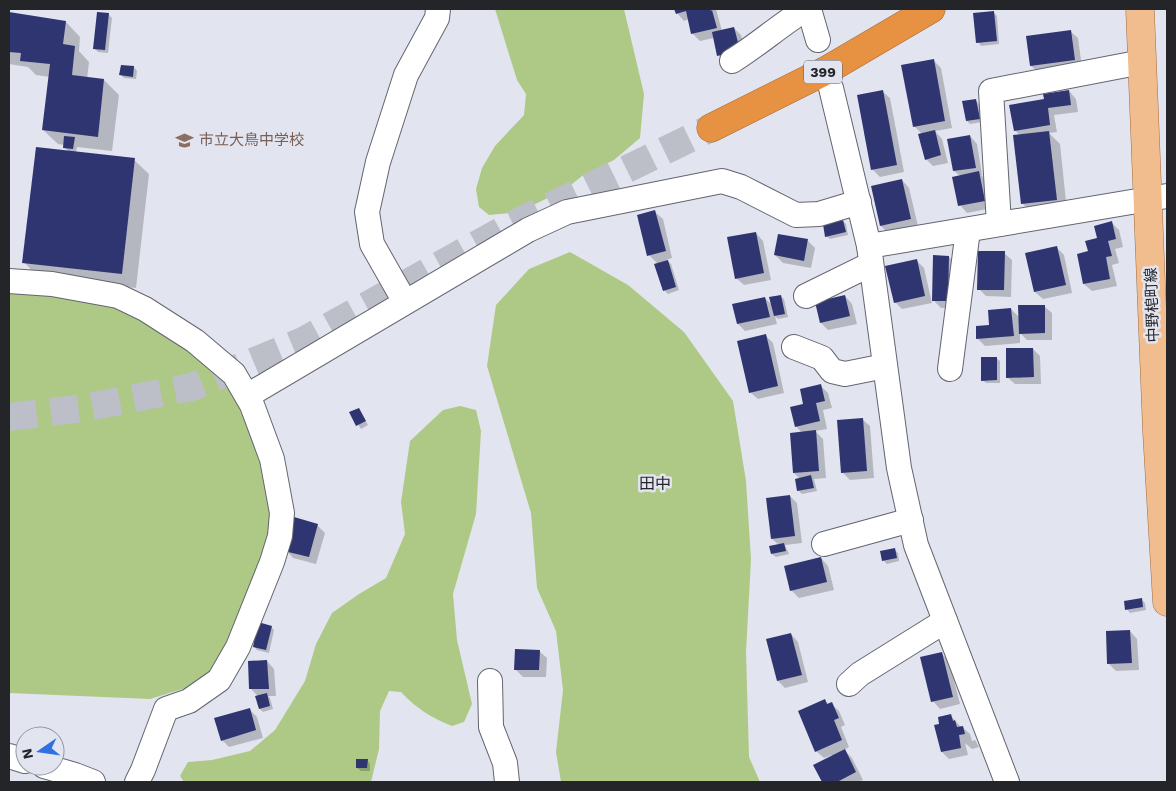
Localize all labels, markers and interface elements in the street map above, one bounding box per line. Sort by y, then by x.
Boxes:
road number: 399 [804,61,842,84]
school or university icon: 市立大鳥中学校 [175,130,195,150]
place label: 市立大鳥中学校 [199,131,304,149]
street label: 中野梍町線 [1142,267,1162,343]
district label: 田中 [639,474,671,493]
north arrow [15,726,65,776]
text: N [18,747,36,761]

